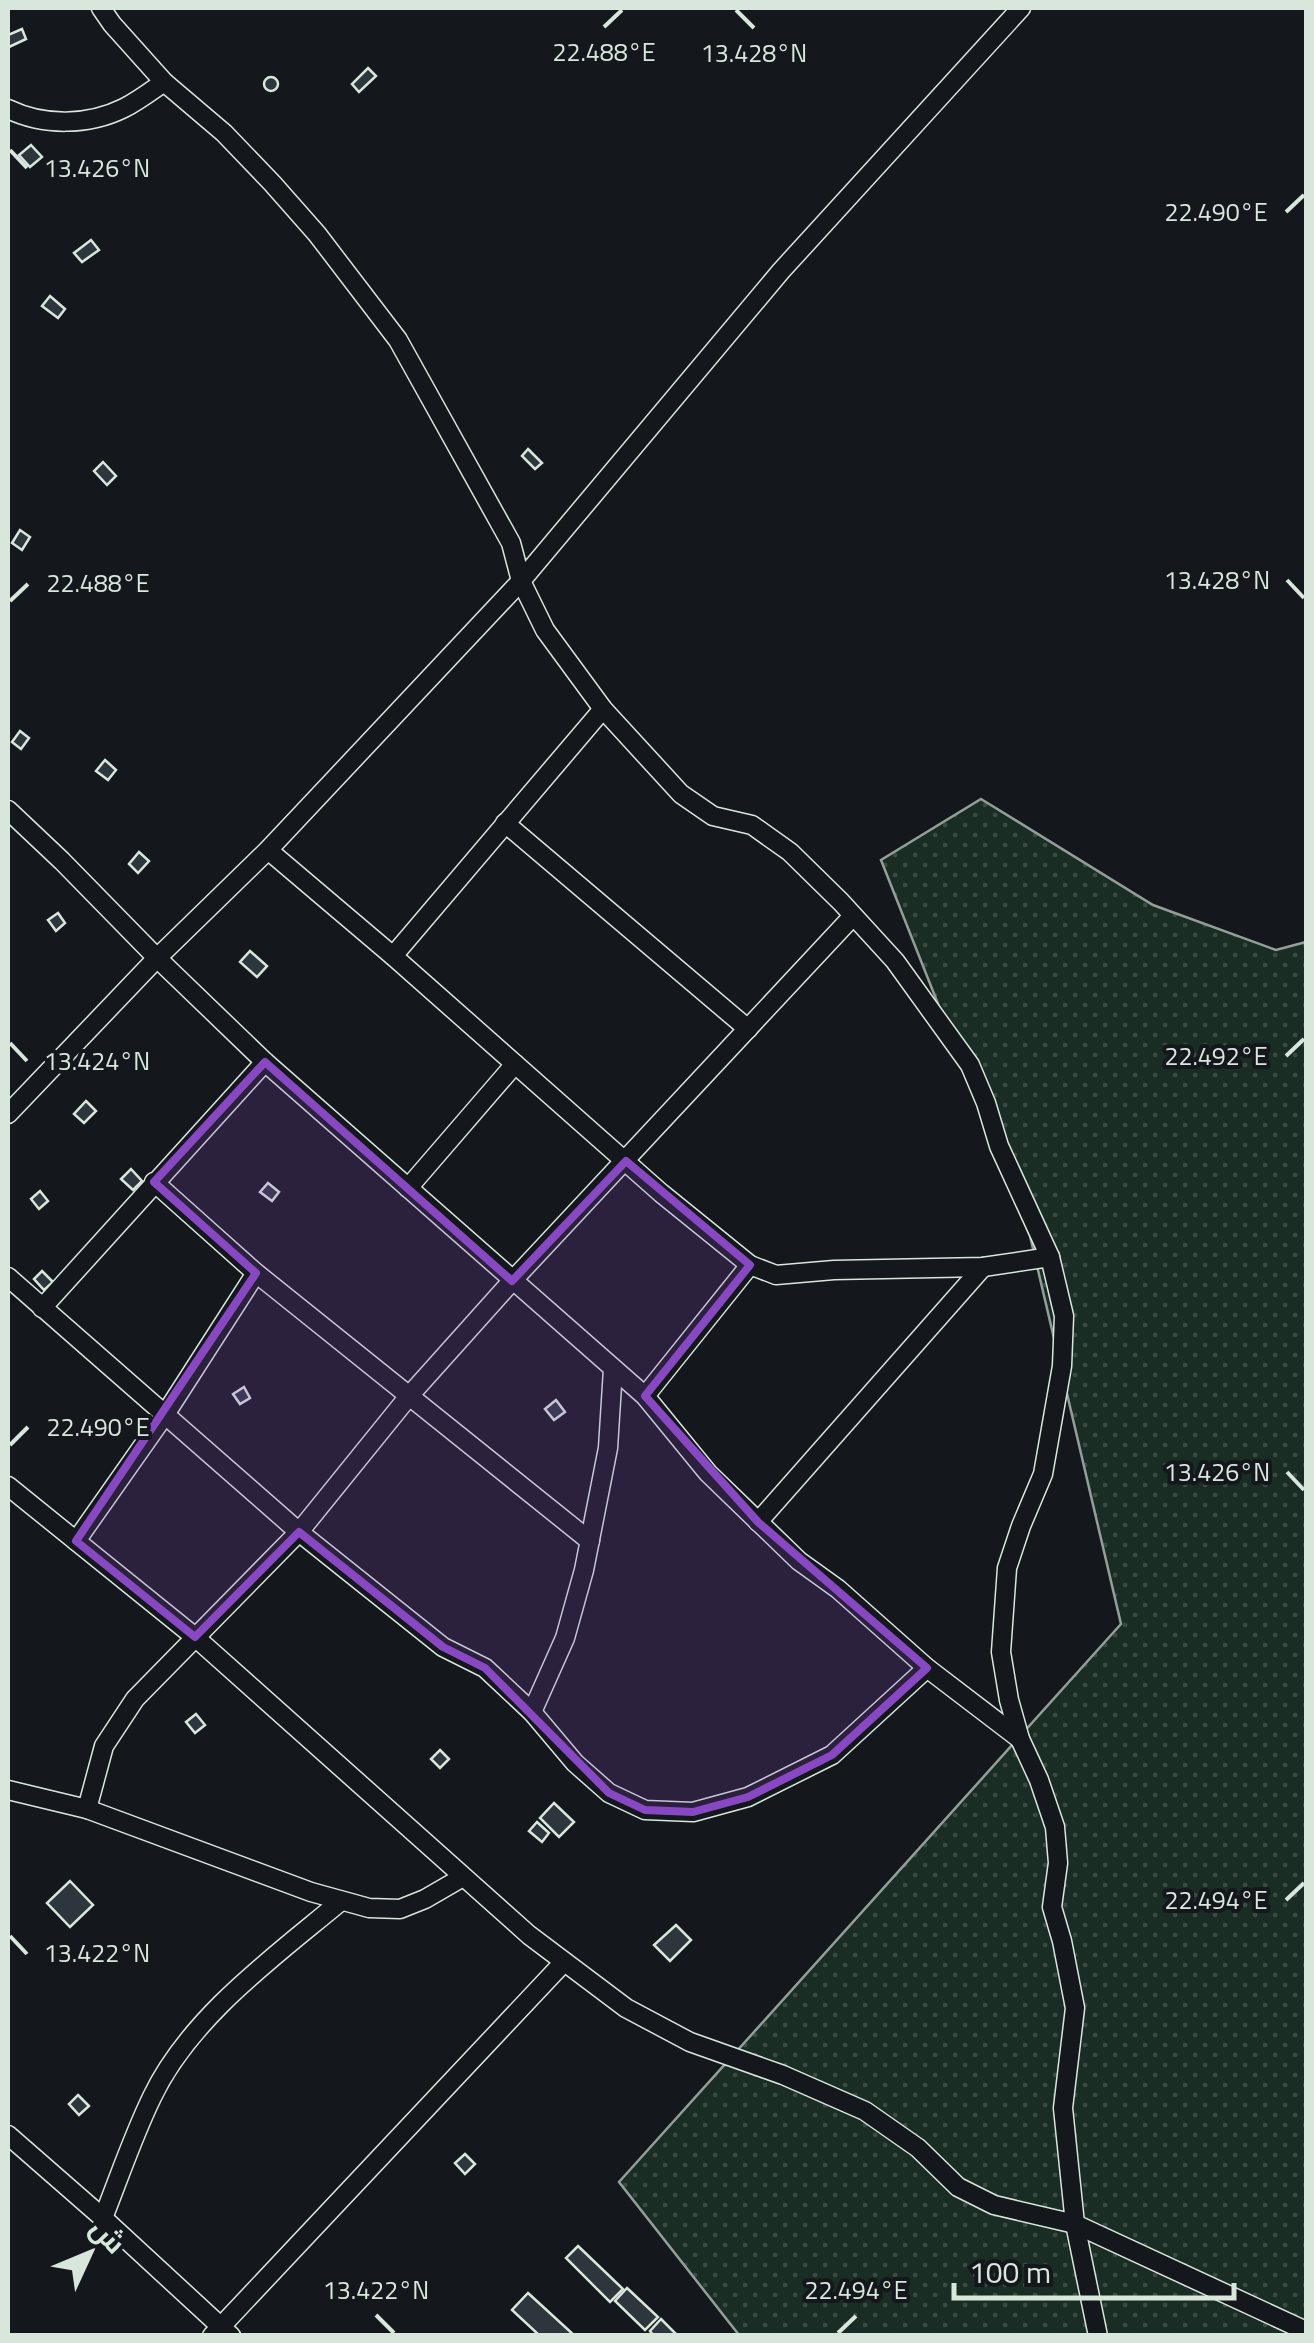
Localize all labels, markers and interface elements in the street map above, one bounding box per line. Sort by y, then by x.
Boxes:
text: 22.488°E [552,33,656,71]
text: 13.428°N [701,34,807,72]
text: 13.426°N [44,149,150,187]
text: 22.490°E [1164,193,1268,231]
text: 13.428°N [1164,561,1270,599]
text: 22.488°E [46,564,150,602]
text: 22.492°E [1164,1037,1268,1075]
text: 13.424°N [44,1042,150,1080]
text: 22.490°E [46,1408,150,1446]
text: 13.426°N [1164,1453,1270,1491]
text: 22.494°E [1164,1881,1268,1919]
text: 13.422°N [44,1934,150,1972]
north arrow [40,2203,140,2303]
text: ش [80,2207,136,2263]
scale bar [954,2238,1234,2300]
text: 100 m [969,2249,1051,2295]
text: 13.422°N [323,2271,429,2309]
text: 22.494°E [804,2271,908,2309]

